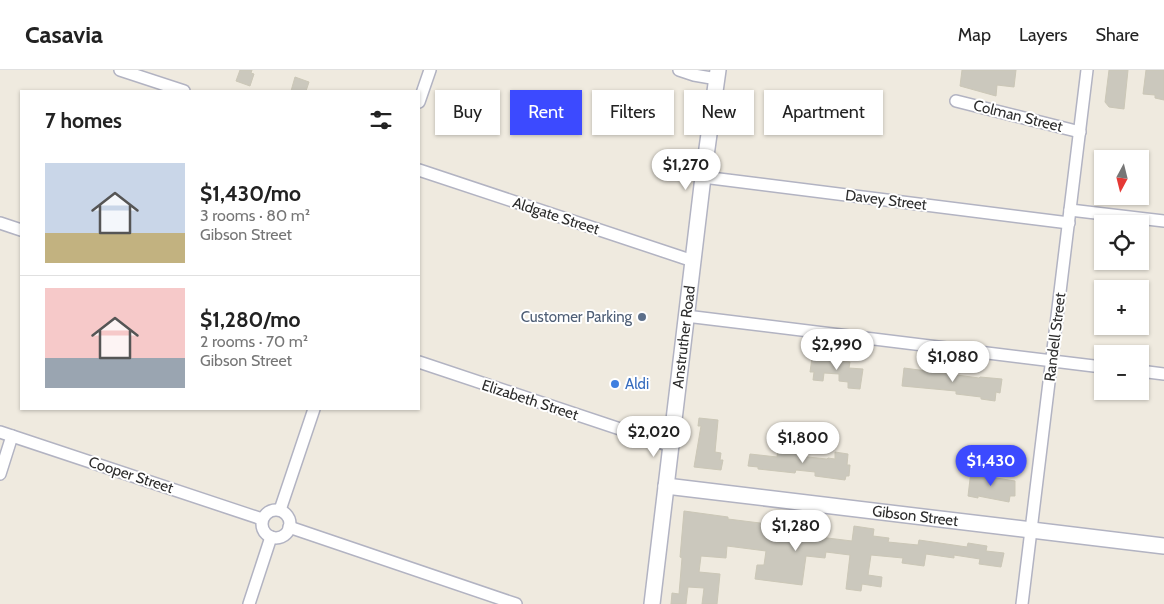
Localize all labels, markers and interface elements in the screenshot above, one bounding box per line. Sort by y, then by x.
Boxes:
text: Casavia [25,20,103,49]
text: Map [958,24,991,46]
text: Layers [1019,24,1068,46]
text: Share [1096,24,1139,46]
chip: Buy [435,90,500,135]
chip: Rent [510,90,582,135]
chip: Filters [592,90,674,135]
chip: New [684,90,754,135]
chip: Apartment [764,90,883,135]
street label: Colman Street [971,96,1065,136]
icon: filters [367,106,395,134]
text: 7 homes [45,108,122,133]
pin: $1,270 [645,148,727,191]
north arrow [1094,150,1149,205]
map controls [1094,150,1149,400]
text: $1,270 [663,155,709,174]
text: $1,430/mo [200,181,301,206]
icon: home [85,183,145,243]
street label: Davey Street [844,186,928,214]
street label: Aldgate Street [510,194,602,238]
text: 3 rooms · 80 m² [200,206,310,225]
button: locate [1094,215,1149,270]
text: Gibson Street [200,225,292,244]
button: + [1094,280,1149,335]
street label: Anstruther Road [669,285,699,389]
street label: Randell Street [1041,291,1069,383]
text: $1,280/mo [200,307,300,332]
icon: home [85,308,145,368]
place label: Customer Parking [521,308,633,326]
marker: Customer Parking [636,311,648,323]
pin: $2,990 [796,328,878,371]
text: 2 rooms · 70 m² [200,332,308,351]
text: $2,990 [812,335,862,354]
pin: $1,080 [912,340,994,383]
button: − [1094,345,1149,400]
text: $1,080 [927,347,979,366]
text: Gibson Street [200,351,292,370]
place label: Aldi [625,375,649,393]
street label: Elizabeth Street [479,376,581,424]
marker: Aldi [609,378,621,390]
pin: $2,020 [613,416,695,458]
text: $2,020 [628,422,680,441]
pin: $1,800 [762,422,844,464]
text: $1,800 [777,428,829,447]
pin: $1,430 [950,444,1032,487]
text: $1,430 [967,451,1015,470]
street label: Cooper Street [86,453,176,497]
street label: Gibson Street [871,502,959,530]
pin: $1,280 [755,510,837,552]
text: $1,280 [772,516,820,535]

